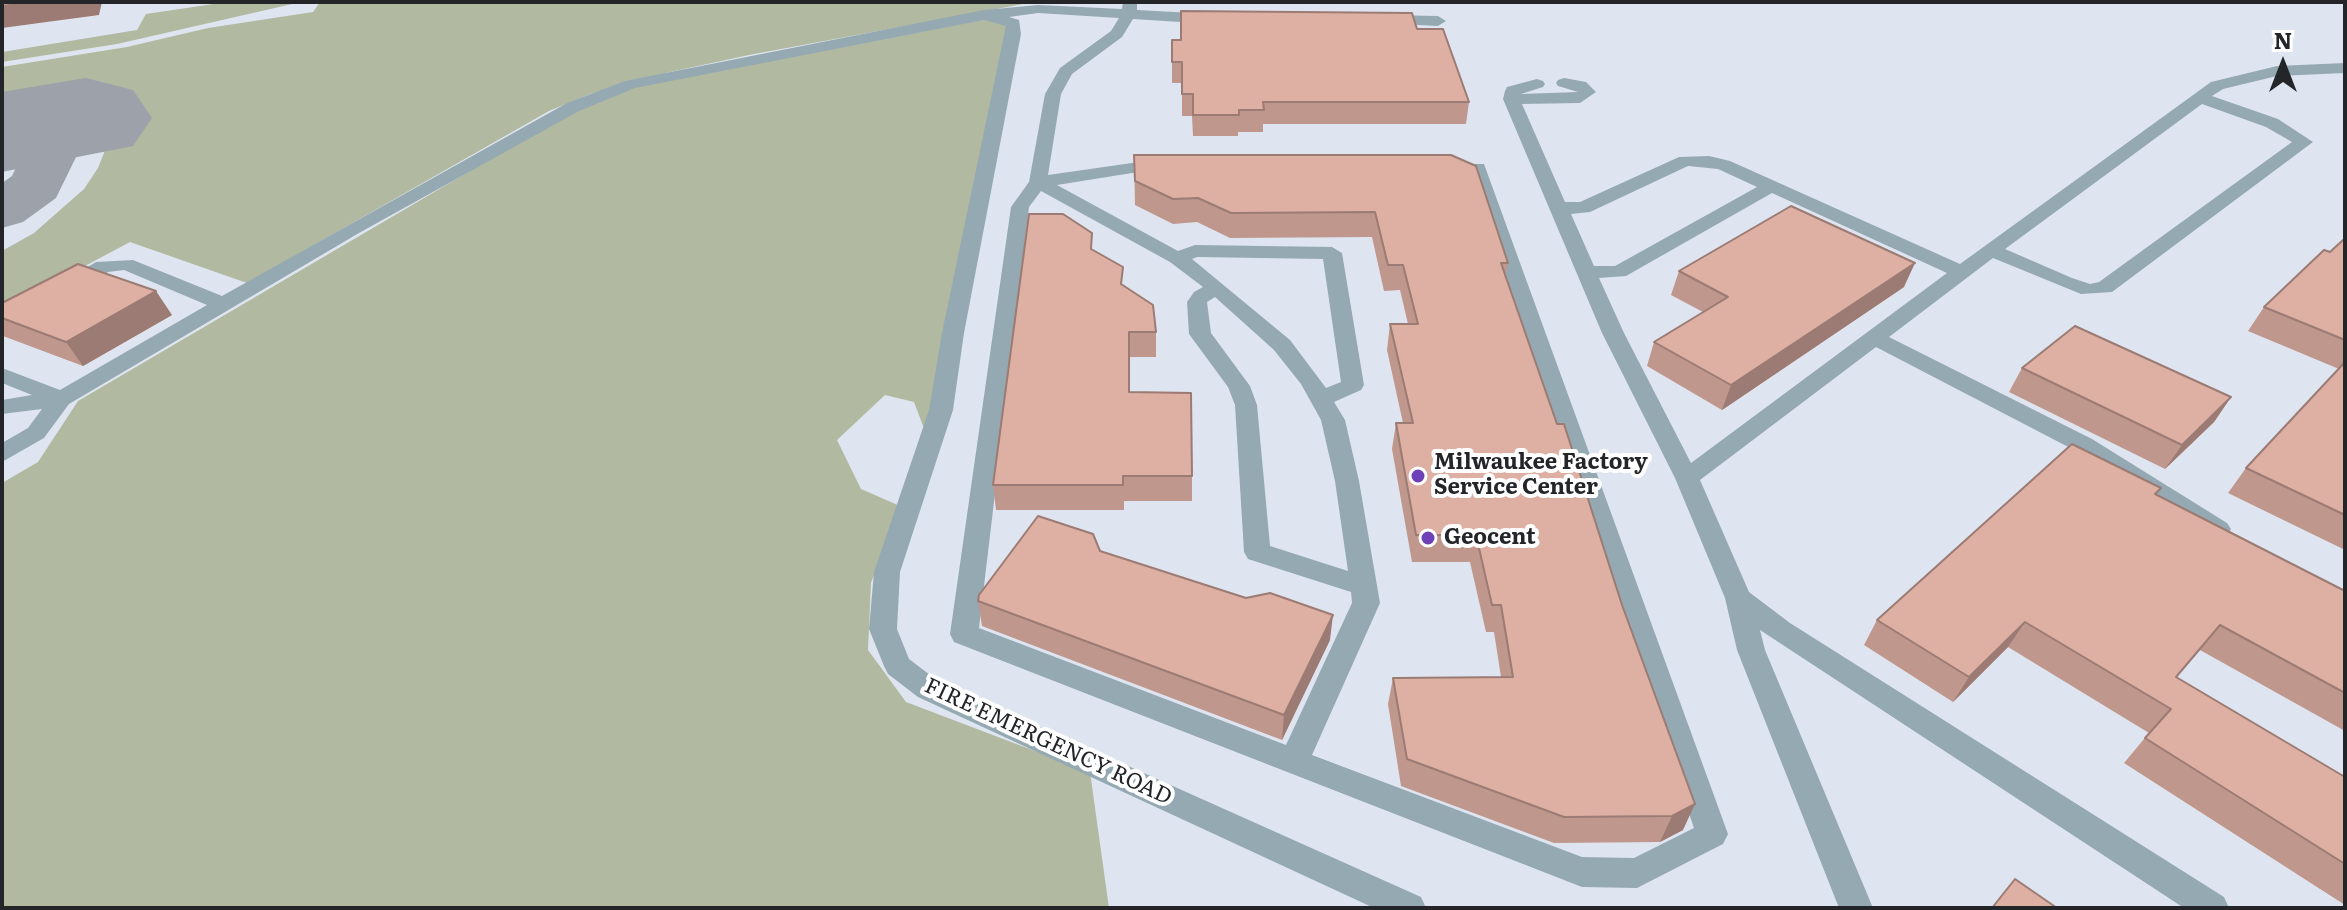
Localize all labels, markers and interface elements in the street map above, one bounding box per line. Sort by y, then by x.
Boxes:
text: N [2274,23,2292,56]
north arrow [2243,24,2323,104]
place label: Milwaukee Factory Service Center [1434,450,1648,502]
marker: Milwaukee Factory Service Center [1409,467,1427,485]
place label: Geocent [1444,525,1536,551]
marker: Geocent [1419,529,1437,547]
street label: FIRE EMERGENCY ROAD [920,673,1176,811]

